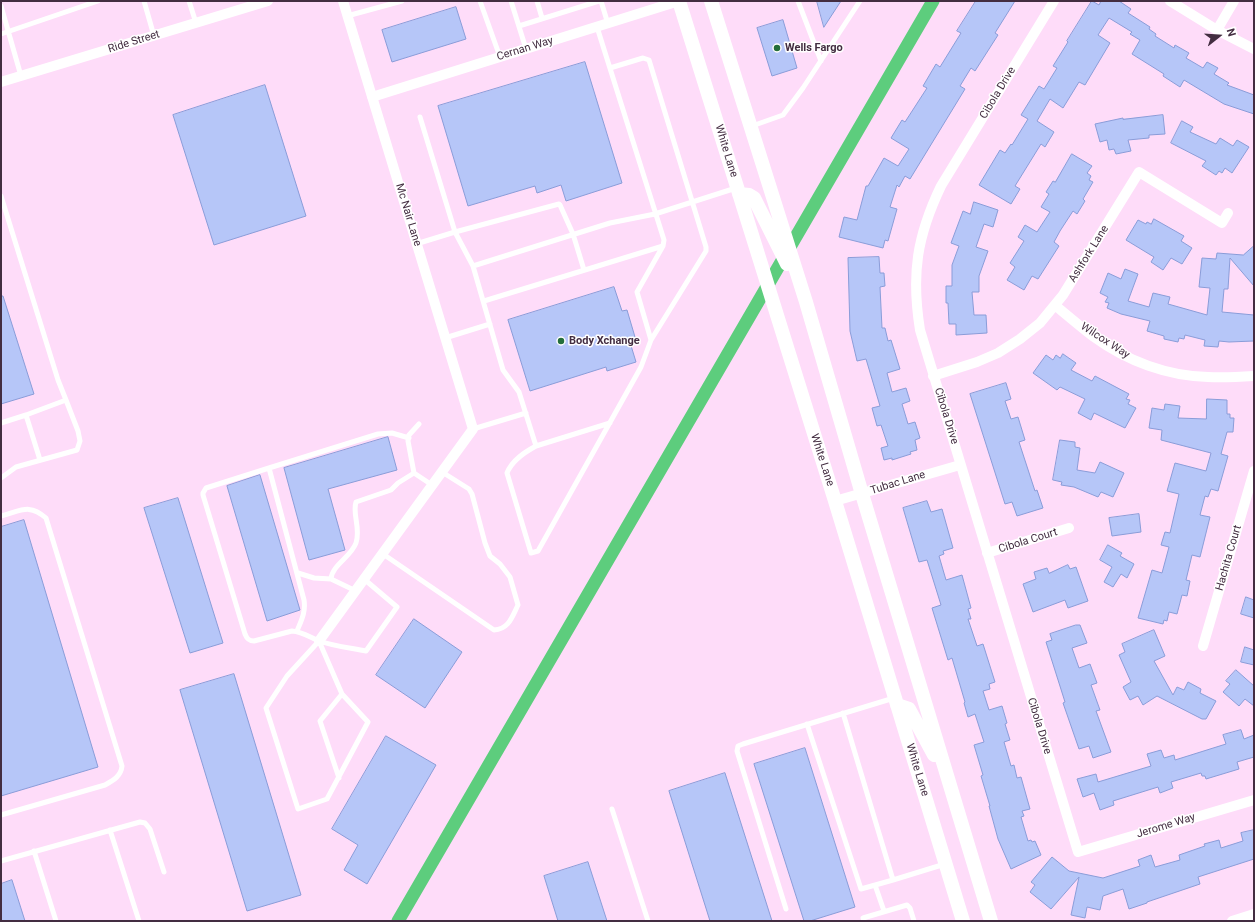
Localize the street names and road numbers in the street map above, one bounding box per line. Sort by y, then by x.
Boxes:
street label: Ride Street [107,28,161,56]
street label: Cernan Way [495,34,555,64]
street label: Cibola Drive [977,65,1019,121]
street label: White Lane [712,123,740,179]
street label: Mc Nair Lane [392,182,424,248]
street label: Ashfork Lane [1066,223,1112,285]
street label: Wilcox Way [1078,320,1132,362]
street label: Cibola Drive [931,386,961,446]
street label: White Lane [807,432,837,488]
street label: Tubac Lane [869,468,927,498]
street label: Hachita Court [1213,524,1245,592]
street label: Cibola Court [997,526,1059,556]
street label: Cibola Drive [1024,696,1054,756]
street label: White Lane [903,742,931,798]
street label: Jerome Way [1135,811,1197,841]

